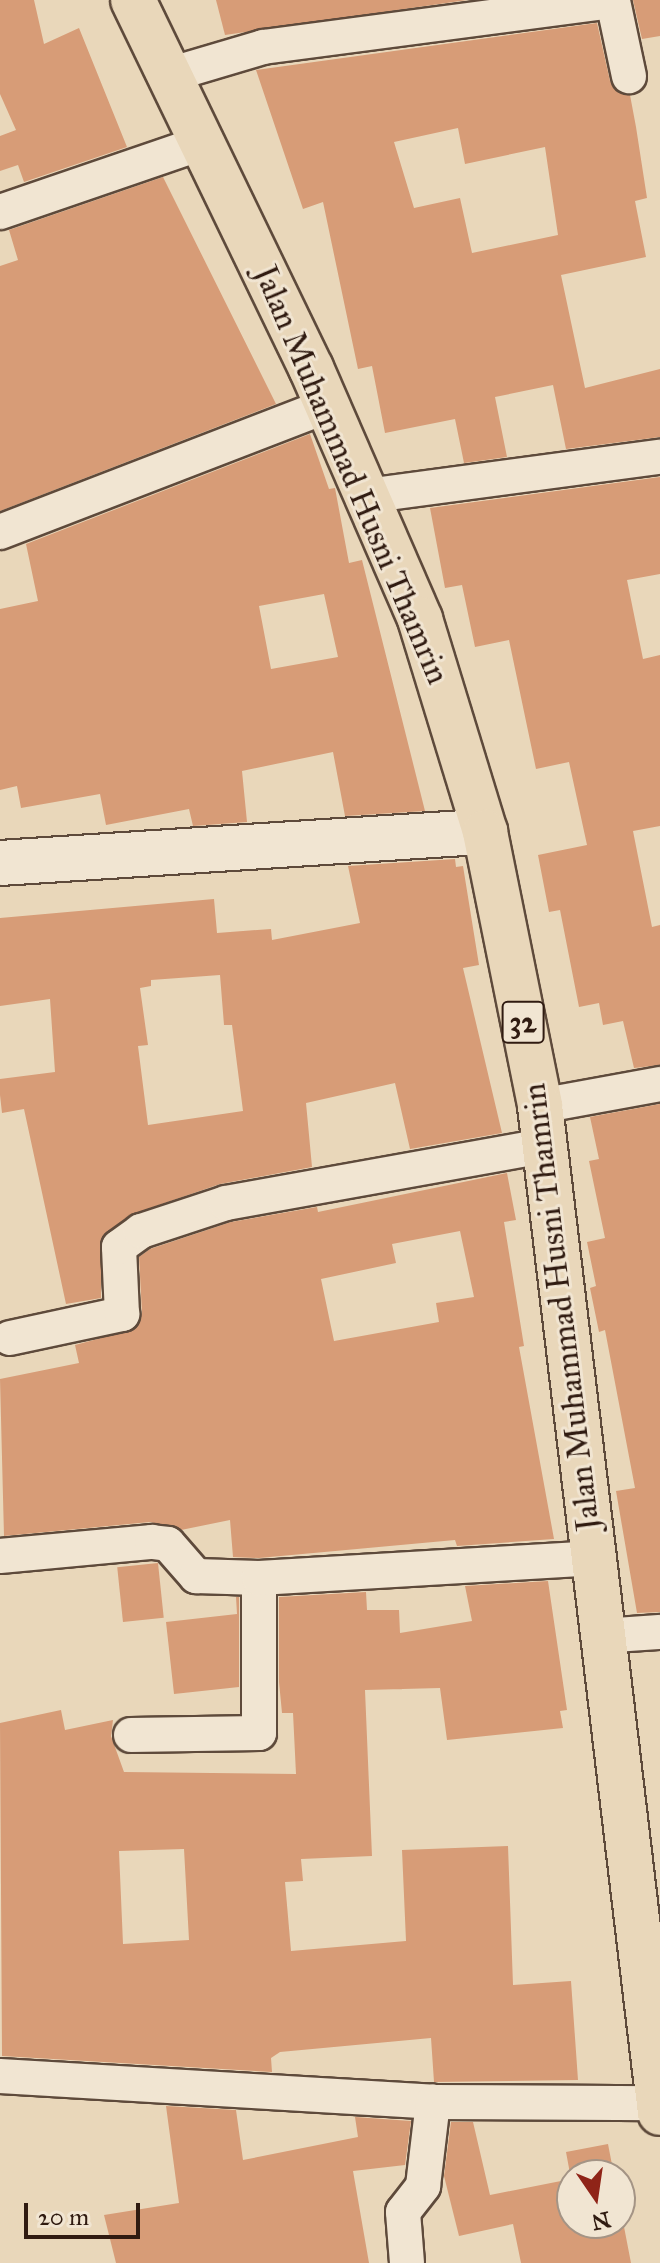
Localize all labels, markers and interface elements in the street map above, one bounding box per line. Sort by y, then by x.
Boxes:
street label: Jalan Muhammad Husni Thamrin [245,260,457,690]
road number: 32 [501,996,545,1048]
street label: Jalan Muhammad Husni Thamrin [515,1081,609,1533]
north arrow [556,2159,636,2239]
scale bar [28,2187,144,2237]
text: 20 m [38,2202,89,2232]
text: N [589,2206,613,2236]

